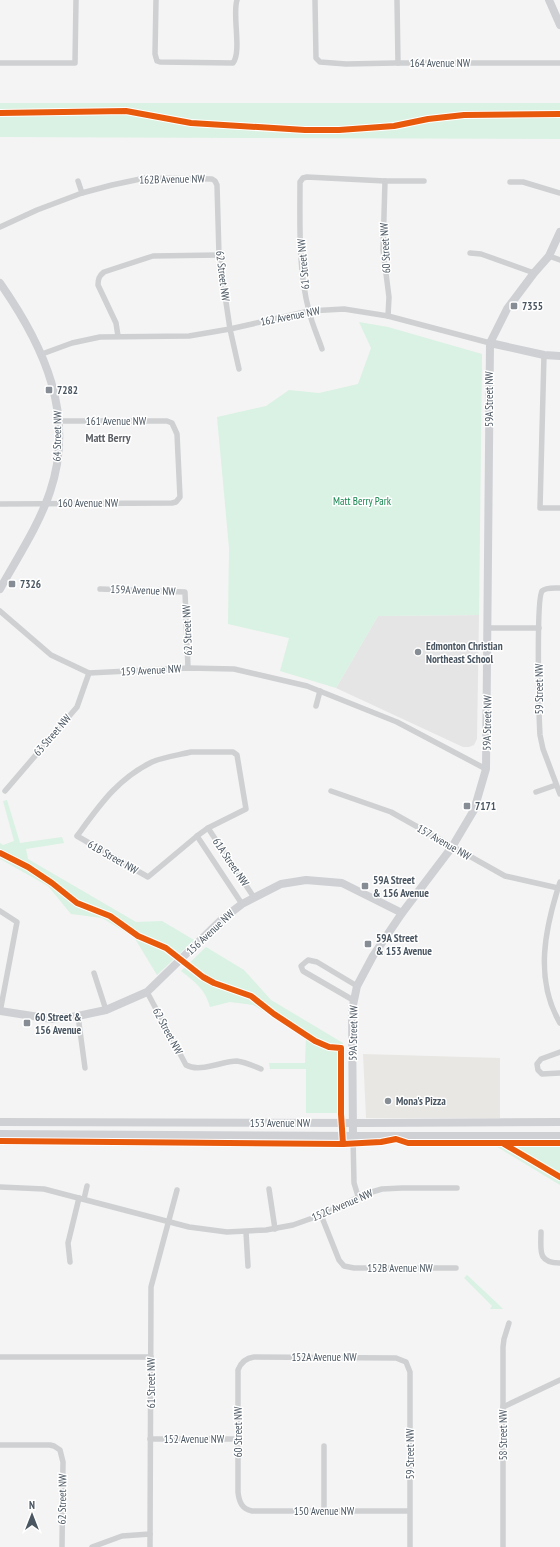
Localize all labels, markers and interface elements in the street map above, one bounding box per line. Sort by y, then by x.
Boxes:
street label: 164 Avenue NW [410,56,471,70]
street label: 162B Avenue NW [139,171,205,187]
street label: 60 Street NW [377,222,393,274]
street label: 61 Street NW [294,238,312,290]
street label: 62 Street NW [213,250,233,303]
place label: 7355 [522,299,543,313]
marker: 7355 [509,301,519,311]
street label: 162 Avenue NW [259,303,322,329]
street label: 59A Street NW [482,371,496,427]
place label: 7282 [57,383,78,397]
marker: 7282 [44,385,54,395]
street label: 64 Street NW [50,410,64,461]
street label: 161 Avenue NW [86,414,147,428]
district label: Matt Berry [85,430,131,445]
park label: Matt Berry Park [333,494,392,508]
street label: 160 Avenue NW [58,496,119,510]
place label: 7326 [20,577,41,591]
marker: 7326 [7,579,17,589]
street label: 159A Avenue NW [110,582,176,598]
street label: 62 Street NW [179,604,195,656]
place label: Edmonton Christian Northeast School [426,639,503,666]
marker: Edmonton Christian Northeast School [413,647,423,657]
street label: 159 Avenue NW [120,661,182,679]
street label: 59 Street NW [532,663,546,714]
street label: 59A Street NW [480,695,494,751]
street label: 63 Street NW [30,711,74,759]
place label: 7171 [475,799,496,813]
marker: 7171 [462,801,472,811]
street label: 157 Avenue NW [415,821,474,863]
street label: 61A Street NW [210,835,253,889]
street label: 61B Street NW [85,837,141,877]
place label: 59A Street & 156 Avenue [373,873,429,900]
marker: 59A Street & 156 Avenue [360,881,370,891]
street label: 156 Avenue NW [183,906,237,958]
place label: 59A Street & 153 Avenue [376,931,432,958]
marker: 59A Street & 153 Avenue [363,939,373,949]
street label: 62 Street NW [150,1005,186,1057]
street label: 59A Street NW [346,1005,360,1061]
place label: 60 Street & 156 Avenue [35,1010,82,1037]
marker: 60 Street & 156 Avenue [22,1018,32,1028]
place label: Mona's Pizza [396,1094,446,1108]
marker: Mona's Pizza [383,1096,393,1106]
street label: 153 Avenue NW [250,1116,311,1130]
street label: 152C Avenue NW [309,1186,375,1224]
street label: 152B Avenue NW [367,1261,433,1275]
street label: 152A Avenue NW [291,1350,357,1364]
street label: 61 Street NW [144,1357,158,1408]
street label: 60 Street NW [231,1406,245,1457]
street label: 58 Street NW [496,1409,510,1460]
street label: 59 Street NW [403,1428,417,1479]
street label: 152 Avenue NW [164,1432,225,1446]
street label: 62 Street NW [55,1473,69,1524]
north arrow [12,1495,52,1535]
text: N [29,1498,35,1512]
street label: 150 Avenue NW [294,1504,355,1518]

